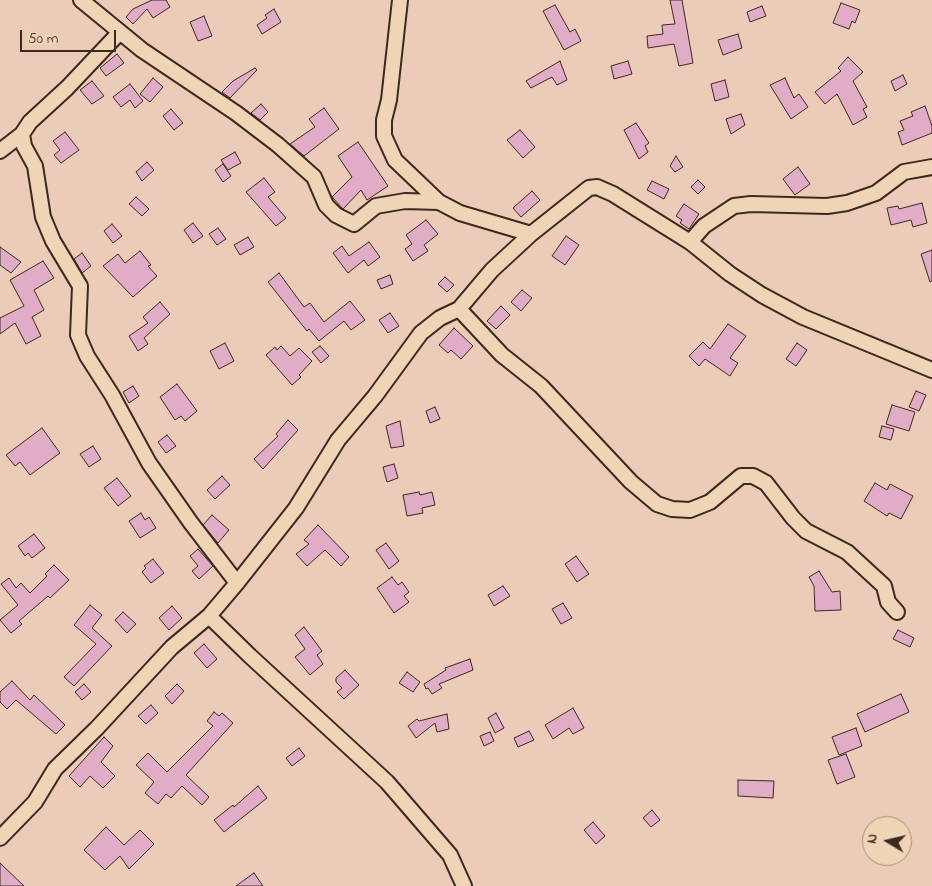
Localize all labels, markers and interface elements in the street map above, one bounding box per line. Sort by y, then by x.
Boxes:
scale bar [22,20,119,52]
text: 50 m [28,28,58,50]
north arrow [862,816,912,866]
text: N [862,832,884,845]

